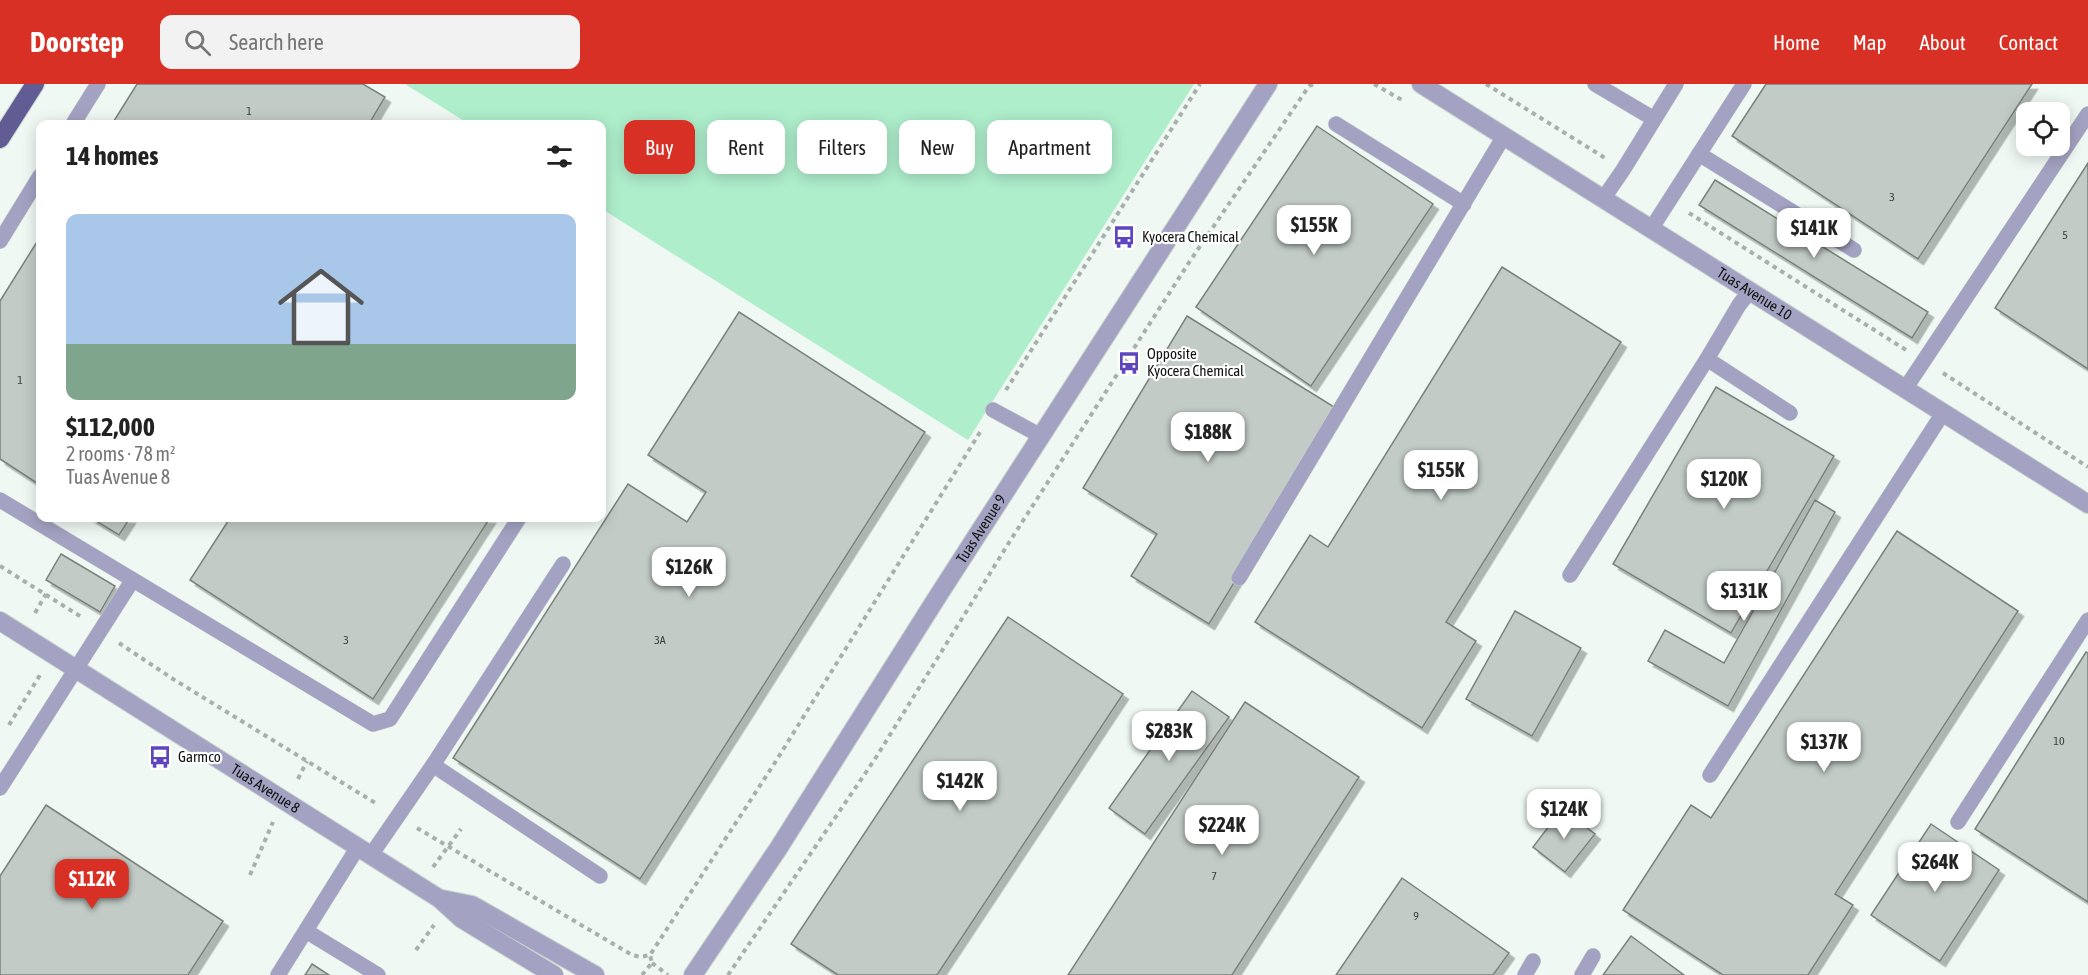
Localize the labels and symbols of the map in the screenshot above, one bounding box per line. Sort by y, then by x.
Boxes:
house number: 1 [246,104,252,118]
house number: 3 [1889,190,1895,204]
pin: $155K [1272,205,1356,256]
pin: $141K [1772,208,1856,259]
bus stop icon: Kyocera Chemical [1111,224,1137,250]
place label: Kyocera Chemical [1142,228,1239,245]
house number: 5 [2062,228,2068,242]
street label: Tuas Avenue 10 [1714,264,1795,323]
place label: Opposite Kyocera Chemical [1147,345,1244,379]
bus stop icon: Opposite Kyocera Chemical [1116,350,1142,376]
house number: 1 [17,373,23,387]
pin: $188K [1166,412,1250,463]
pin: $155K [1399,450,1483,501]
pin: $120K [1682,459,1766,510]
street label: Tuas Avenue 9 [952,491,1009,566]
pin: $126K [647,547,731,598]
pin: $131K [1702,571,1786,622]
house number: 3 [343,633,349,647]
house number: 3A [654,633,666,647]
pin: $283K [1127,711,1211,762]
pin: $137K [1782,722,1866,773]
house number: 10 [2053,734,2065,748]
bus stop icon: Garmco [147,744,173,770]
place label: Garmco [178,748,221,765]
street label: Tuas Avenue 8 [228,760,303,816]
pin: $142K [918,761,1002,812]
pin: $124K [1522,789,1606,840]
pin: $224K [1180,805,1264,856]
pin: $264K [1893,842,1977,893]
pin: $112K [50,859,134,910]
house number: 7 [1211,869,1217,883]
house number: 9 [1413,909,1419,923]

